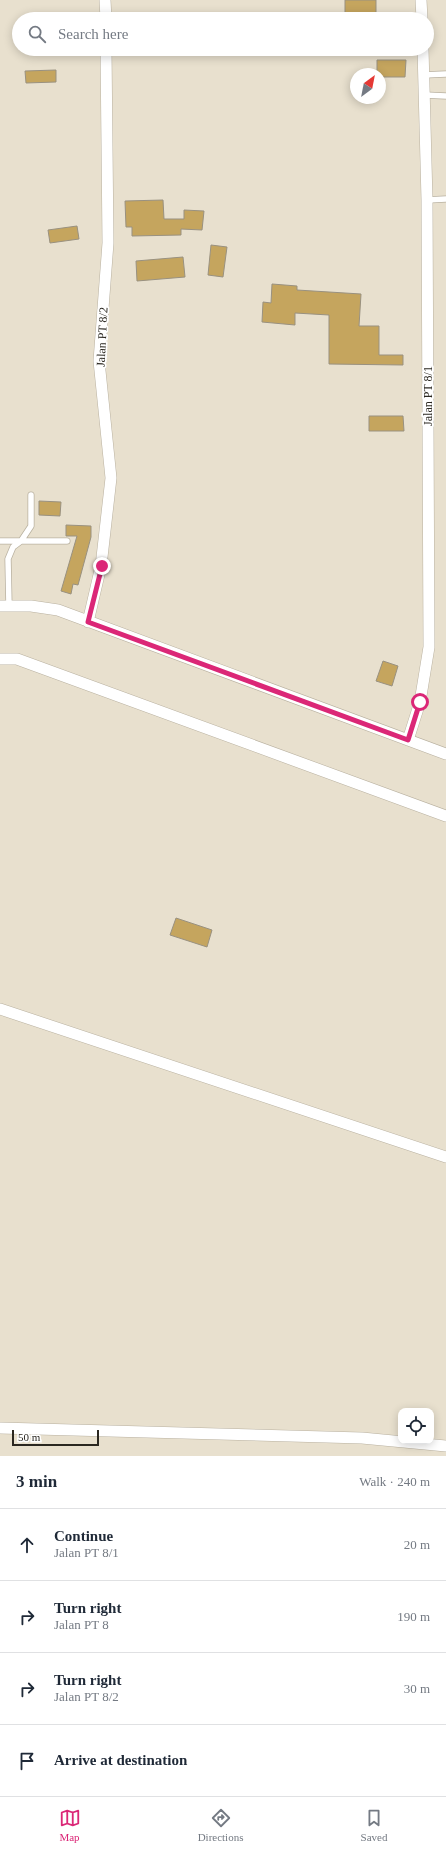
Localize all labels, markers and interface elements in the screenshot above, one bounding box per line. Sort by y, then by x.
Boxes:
search box [12,12,434,56]
icon: search [26,23,48,45]
text: Search here [58,26,128,42]
north arrow [350,68,386,104]
street label: Jalan PT 8/2 [93,307,111,367]
street label: Jalan PT 8/1 [421,366,435,426]
route end [93,557,111,575]
route start [411,693,429,711]
map controls [398,1408,434,1444]
button: locate [398,1408,434,1444]
scale bar [12,1428,99,1447]
text: 50 m [18,1431,40,1443]
text: 3 min [16,1472,57,1491]
text: Walk · 240 m [359,1474,430,1489]
text: Continue [54,1528,113,1544]
icon: ahead [16,1534,38,1556]
text: 20 m [404,1537,430,1552]
text: Jalan PT 8/1 [54,1545,119,1560]
text: Turn right [54,1600,121,1616]
icon: right [16,1606,38,1628]
text: 190 m [397,1609,430,1624]
text: Jalan PT 8 [54,1617,109,1632]
text: Turn right [54,1672,121,1688]
icon: right [16,1678,38,1700]
text: 30 m [404,1681,430,1696]
text: Jalan PT 8/2 [54,1689,119,1704]
icon: arrive [16,1750,38,1772]
text: Arrive at destination [54,1752,187,1768]
tab: Map [59,1807,81,1843]
tab: Directions [198,1807,243,1843]
tab: Saved [361,1807,387,1843]

